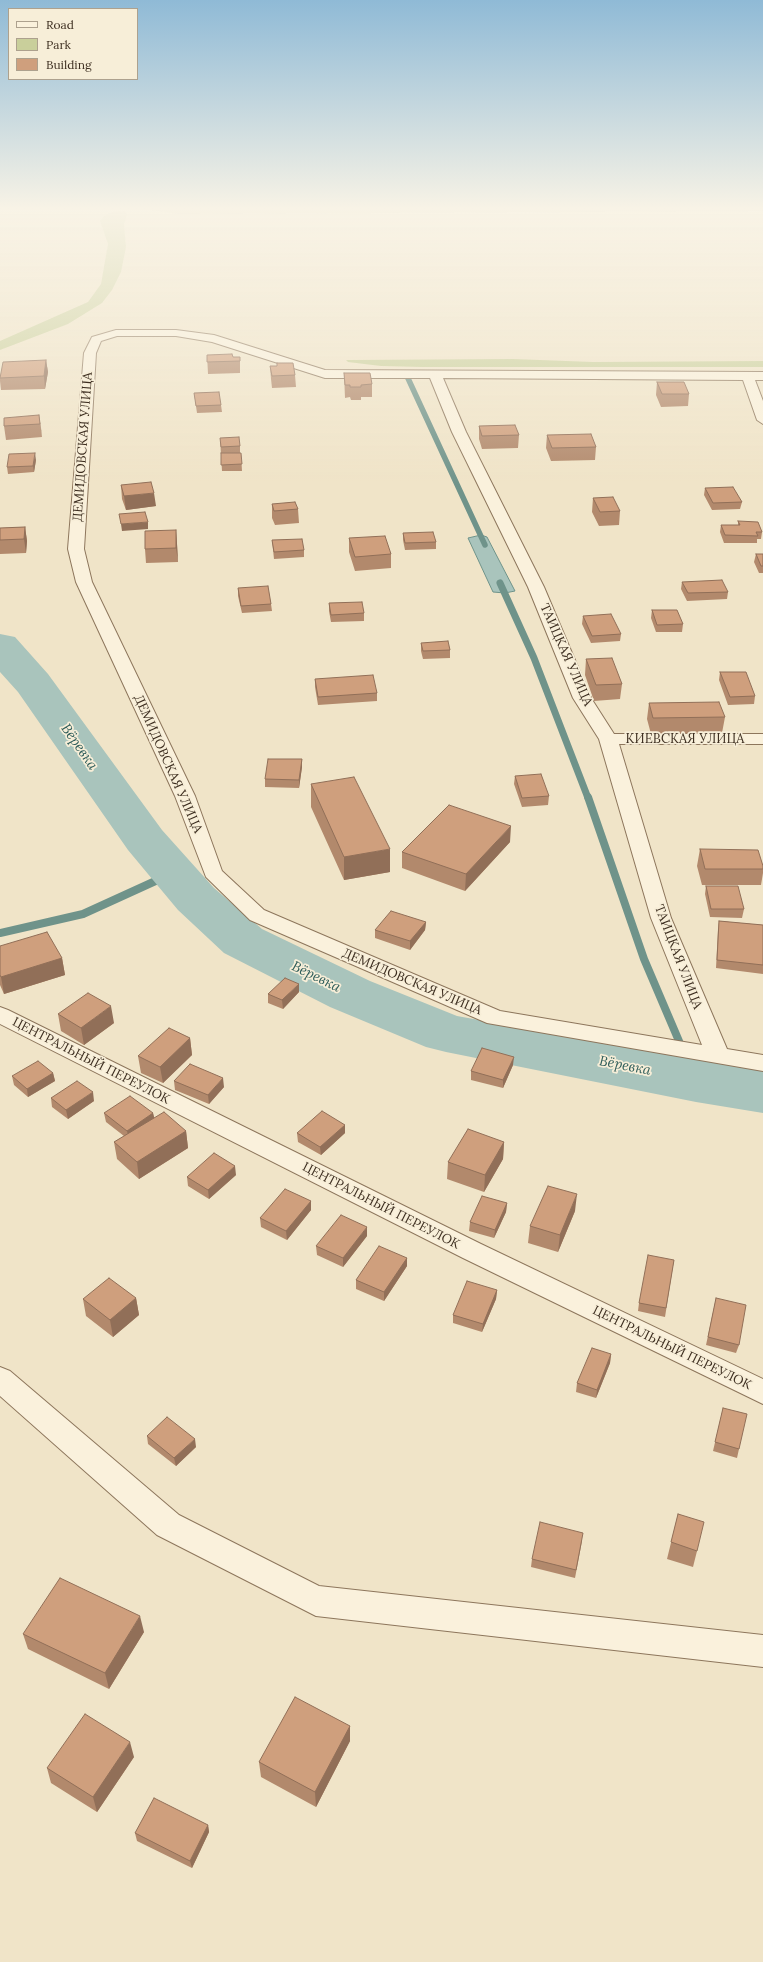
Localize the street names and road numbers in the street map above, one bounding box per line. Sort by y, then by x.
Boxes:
street label: ДЕМИДОВСКАЯ УЛИЦА [70,372,96,522]
street label: ТАИЦКАЯ УЛИЦА [536,601,596,709]
street label: ДЕМИДОВСКАЯ УЛИЦА [130,692,206,836]
street label: КИЕВСКАЯ УЛИЦА [626,731,744,747]
street label: ТАИЦКАЯ УЛИЦА [651,903,705,1011]
street label: ДЕМИДОВСКАЯ УЛИЦА [340,946,484,1018]
street label: ЦЕНТРАЛЬНЫЙ ПЕРЕУЛОК [10,1014,172,1108]
street label: ЦЕНТРАЛЬНЫЙ ПЕРЕУЛОК [300,1159,462,1253]
street label: ЦЕНТРАЛЬНЫЙ ПЕРЕУЛОК [590,1303,754,1393]

